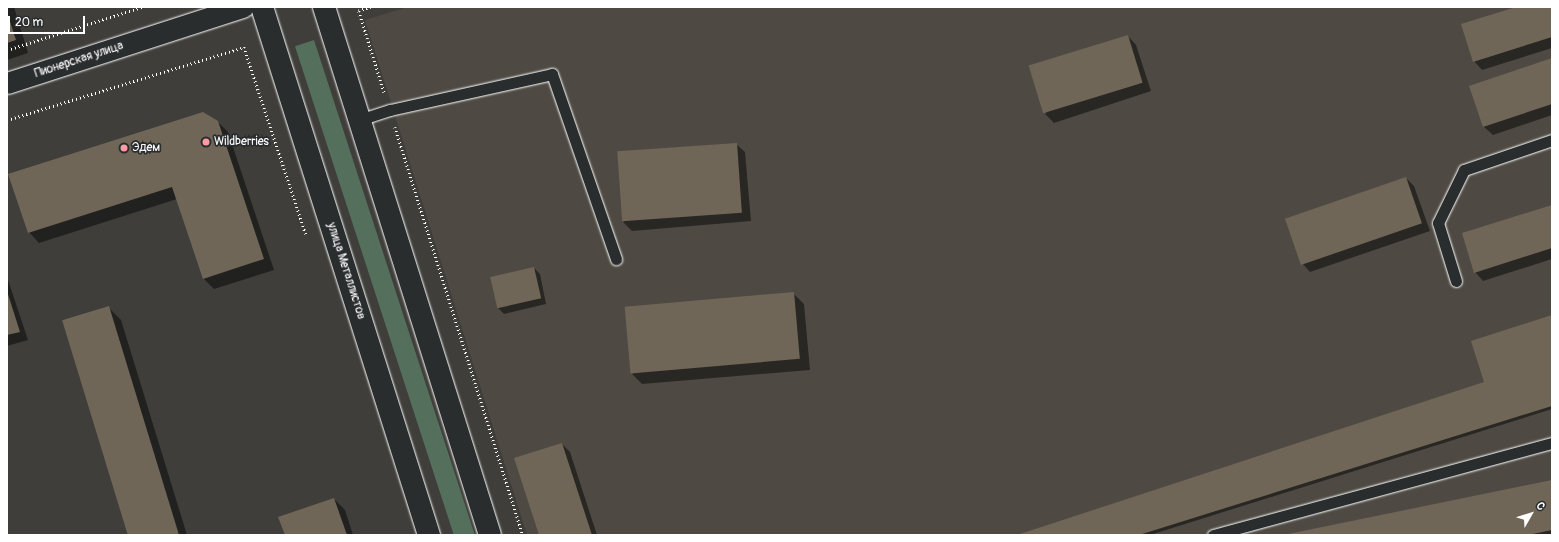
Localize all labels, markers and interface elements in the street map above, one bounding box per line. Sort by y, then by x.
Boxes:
scale bar [10,8,87,34]
text: 20 m [15,15,43,30]
street label: Пионерская улица [33,39,125,81]
place label: Wildberries [214,135,269,149]
marker: Wildberries [201,137,211,147]
place label: Эдем [132,141,160,155]
marker: Эдем [119,143,129,153]
street label: улица Металлистов [324,221,368,321]
north arrow [1511,494,1551,534]
text: С [1534,499,1548,513]

